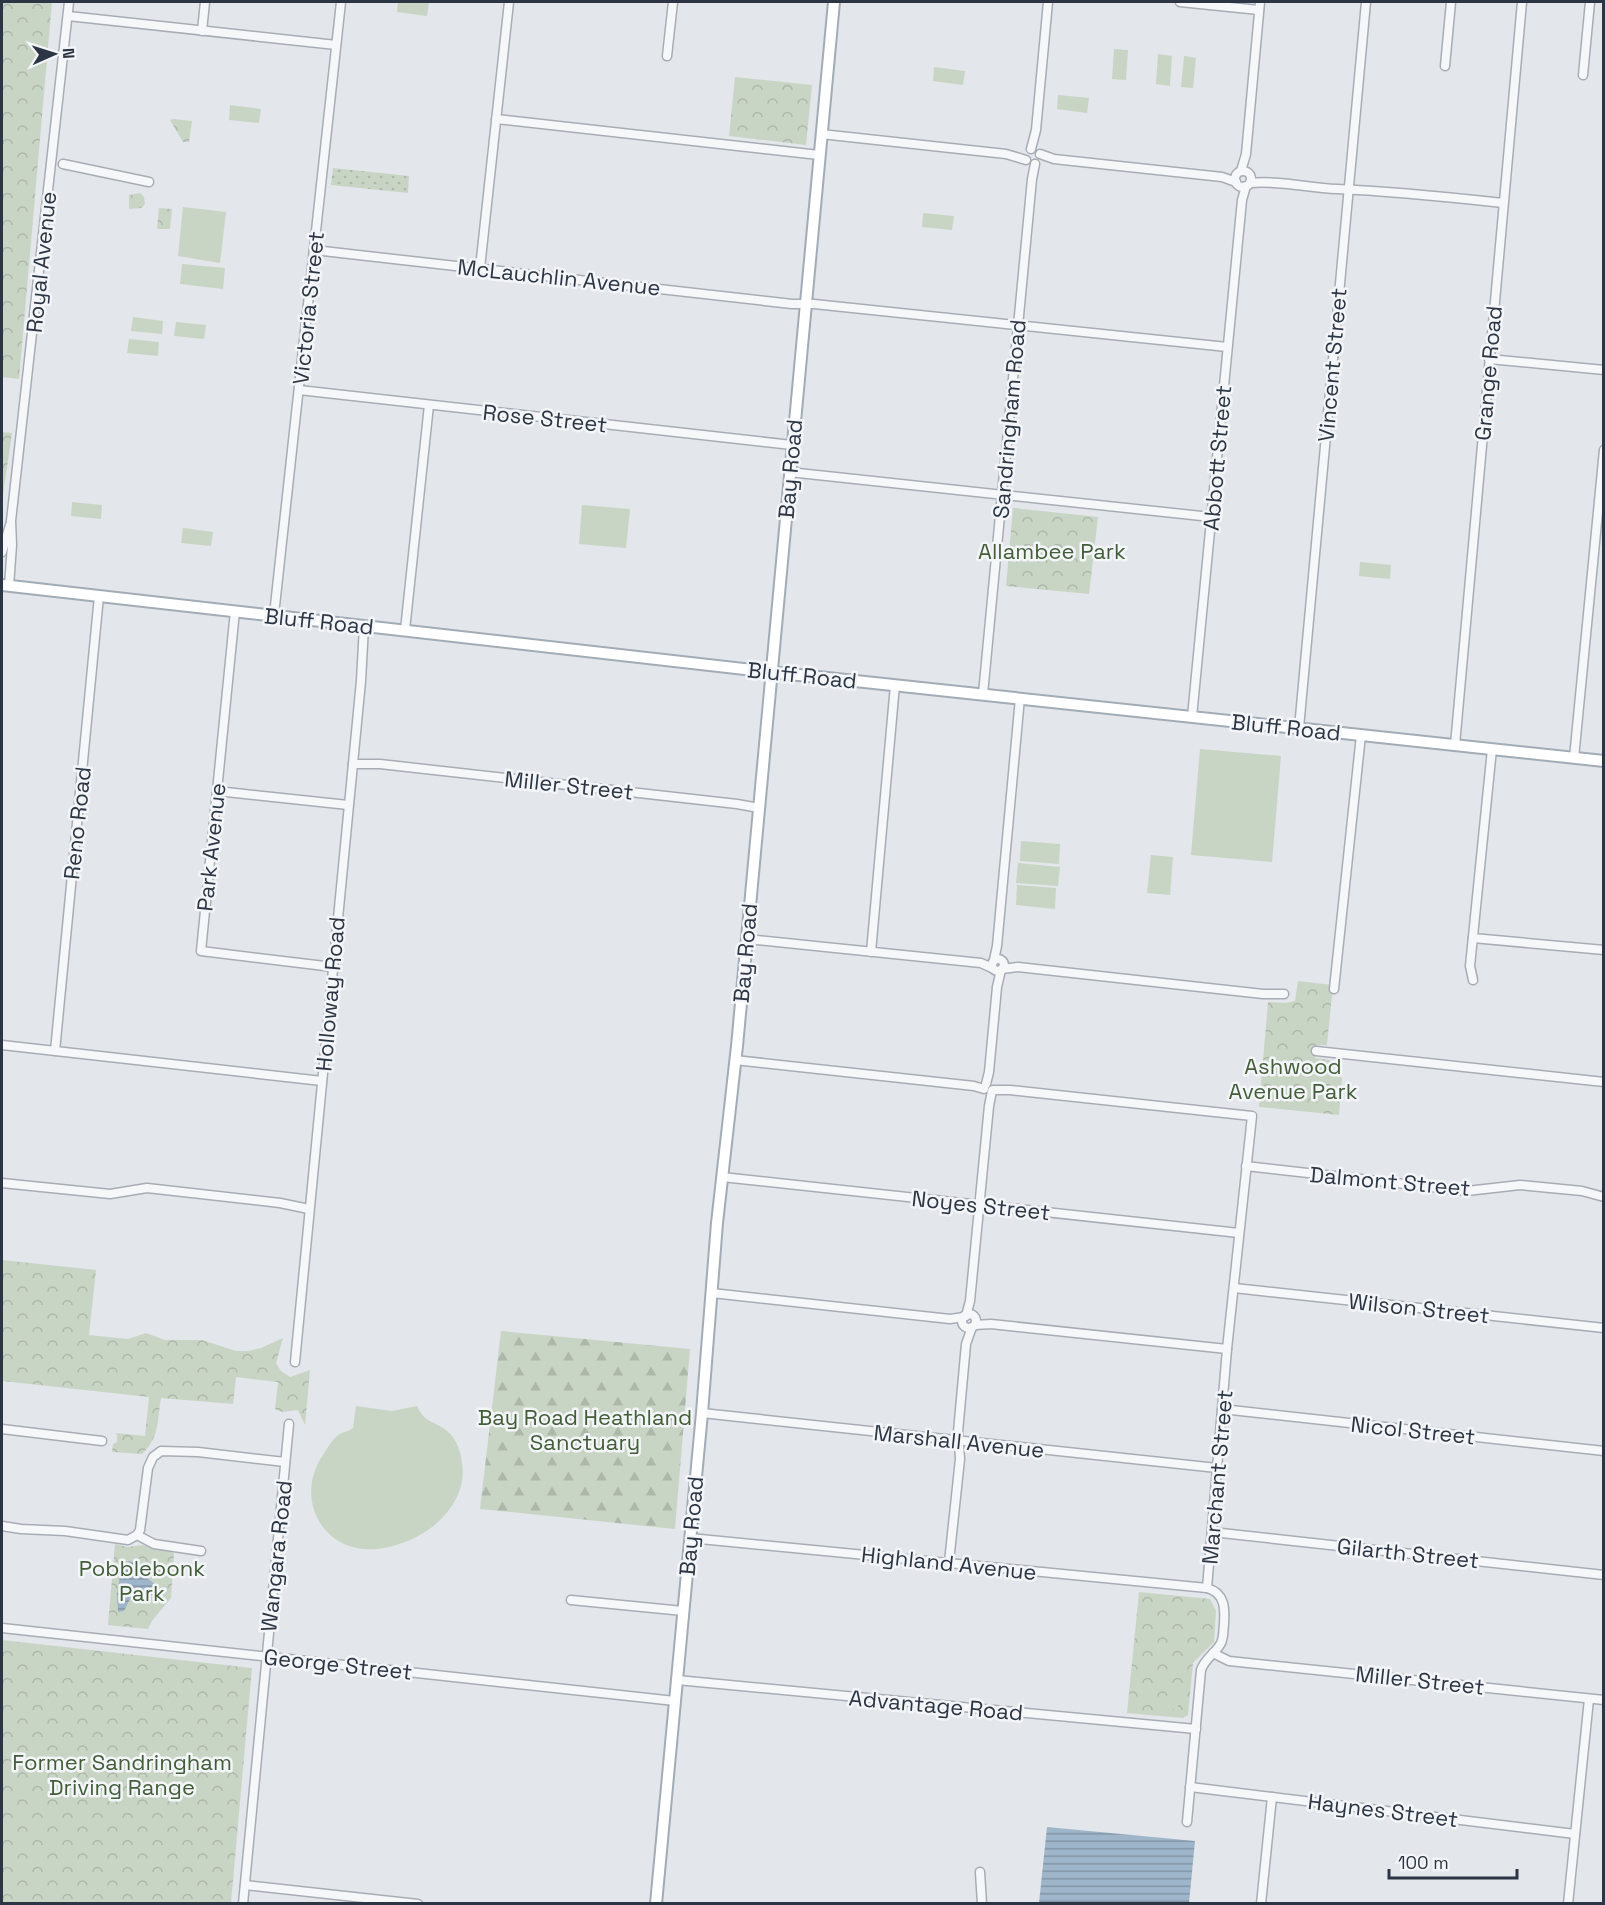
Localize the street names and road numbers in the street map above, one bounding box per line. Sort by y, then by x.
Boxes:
street label: Royal Avenue [20,190,62,334]
street label: Victoria Street [286,230,330,386]
street label: McLauchlin Avenue [456,252,662,302]
street label: Vincent Street [1311,287,1353,443]
street label: Grange Road [1468,304,1508,442]
street label: Sandringham Road [986,318,1032,520]
street label: Abbott Street [1197,384,1237,532]
street label: Rose Street [481,398,609,438]
street label: Bay Road [772,418,808,520]
street label: Bluff Road [263,601,375,641]
street label: Bluff Road [746,655,858,695]
street label: Bluff Road [1230,707,1342,747]
street label: Miller Street [503,764,635,806]
street label: Reno Road [57,765,97,881]
street label: Park Avenue [190,781,232,913]
street label: Bay Road [727,902,763,1004]
street label: Holloway Road [309,916,351,1072]
street label: Dalmont Street [1308,1160,1472,1202]
street label: Noyes Street [910,1184,1052,1226]
street label: Wilson Street [1347,1287,1491,1329]
street label: Marchant Street [1195,1389,1239,1565]
street label: Nicol Street [1349,1410,1477,1450]
street label: Marshall Avenue [872,1418,1046,1464]
street label: Bay Road [673,1475,709,1577]
street label: Wangara Road [254,1479,298,1633]
street label: Gilarth Street [1336,1532,1480,1574]
street label: Highland Avenue [860,1540,1038,1586]
street label: George Street [262,1642,414,1686]
street label: Miller Street [1354,1659,1486,1701]
street label: Advantage Road [848,1683,1024,1727]
street label: Haynes Street [1306,1787,1460,1833]

